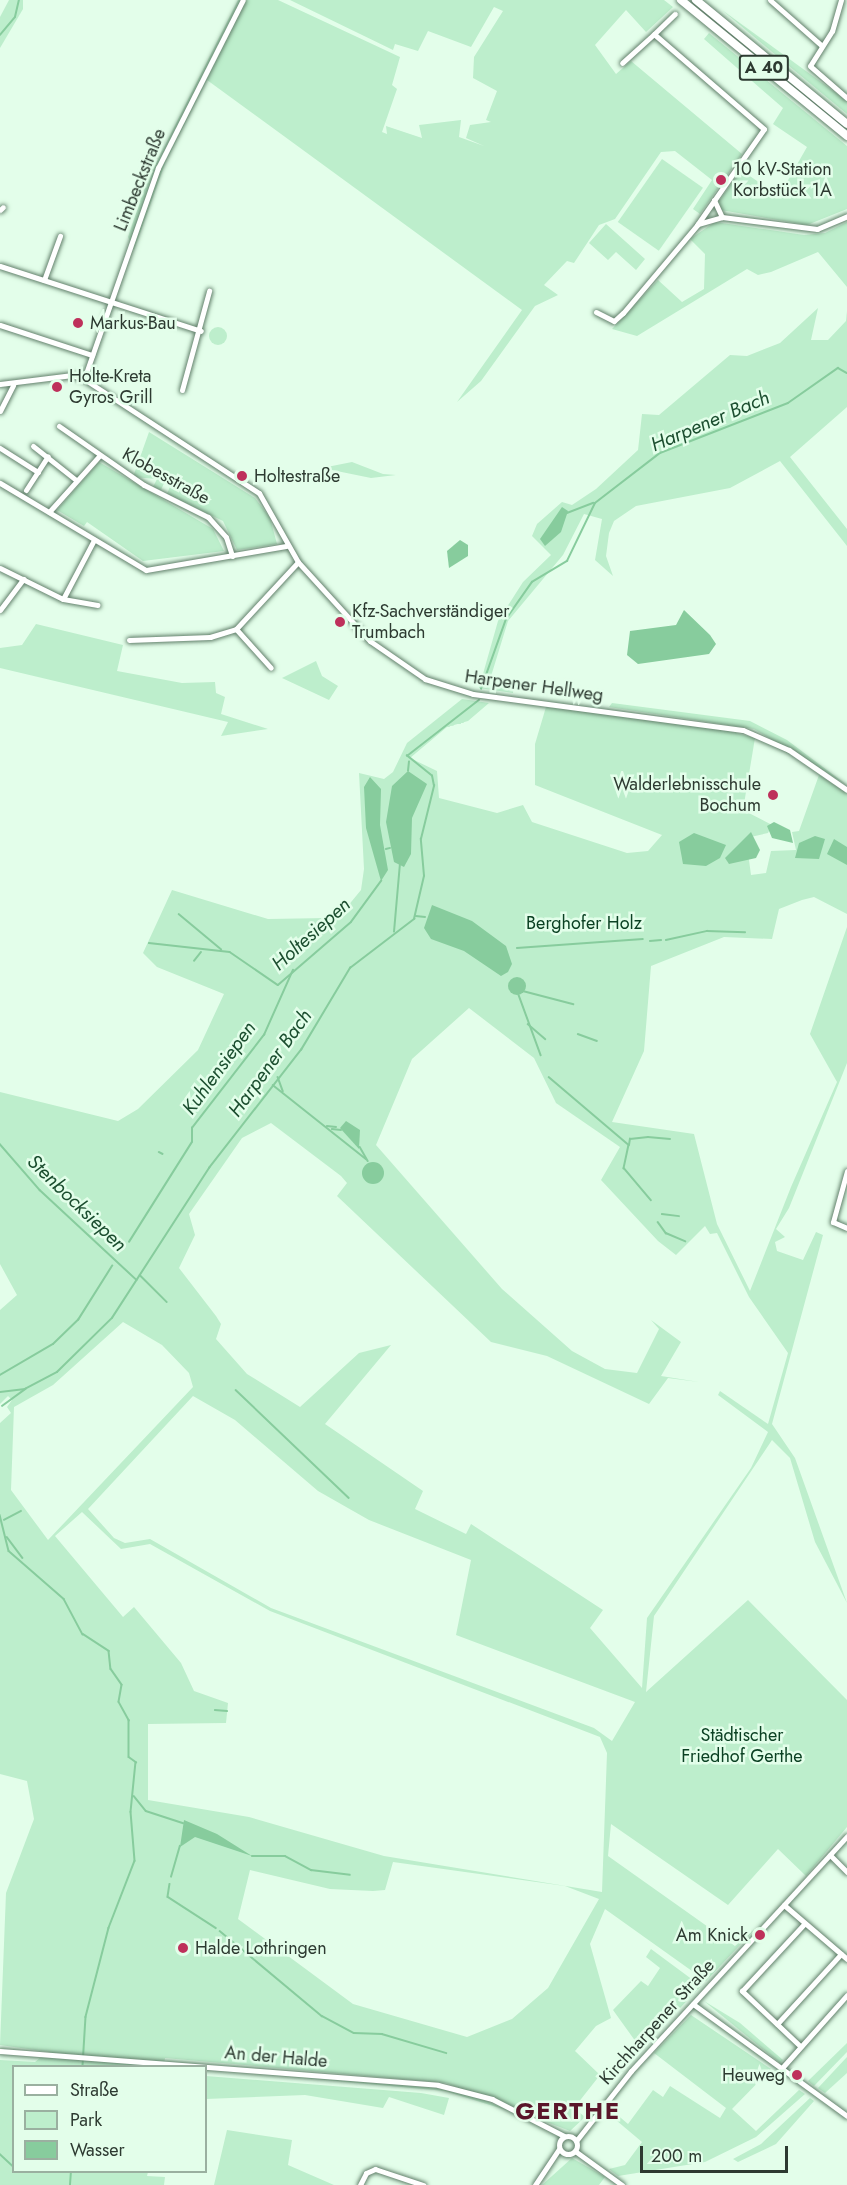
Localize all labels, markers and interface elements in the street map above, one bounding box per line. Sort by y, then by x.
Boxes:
road number: A 40 [738,55,789,81]
street label: Limbeckstraße [110,126,170,234]
place label: 10 kV-Station Korbstück 1A [733,159,832,201]
marker: 10 kV-Station Korbstück 1A [714,173,728,187]
place label: Markus-Bau [90,312,176,334]
marker: Markus-Bau [71,316,85,330]
place label: Holte-Kreta Gyros Grill [69,366,153,409]
marker: Holte-Kreta Gyros Grill [50,380,64,394]
water label: Harpener Bach [647,385,773,457]
street label: Klobesstraße [118,443,214,509]
place label: Holtestraße [254,465,340,487]
marker: Holtestraße [235,469,249,483]
place label: Kfz-Sachverständiger Trumbach [352,601,509,644]
marker: Kfz-Sachverständiger Trumbach [333,615,347,629]
street label: Harpener Hellweg [463,666,605,706]
place label: Walderlebnisschule Bochum [613,774,761,816]
marker: Walderlebnisschule Bochum [766,788,780,802]
water label: Holtesiepen [267,892,355,976]
park label: Berghofer Holz [526,912,642,934]
water label: Harpener Bach [223,1005,317,1121]
water label: Kuhlensiepen [177,1017,261,1119]
water label: Stenbocksiepen [22,1150,132,1256]
park label: Städtischer Friedhof Gerthe [681,1725,803,1768]
place label: Am Knick [676,1924,748,1946]
marker: Am Knick [753,1928,767,1942]
place label: Halde Lothringen [195,1937,327,1959]
marker: Halde Lothringen [176,1941,190,1955]
street label: Kirchharpener Straße [595,1955,719,2089]
street label: An der Halde [224,2042,328,2072]
place label: Heuweg [722,2064,785,2086]
legend [12,2065,207,2173]
marker: Heuweg [790,2068,804,2082]
text: Straße [70,2077,118,2103]
district label: GERTHE [515,2097,621,2125]
text: Park [70,2107,102,2133]
scale bar [643,2134,792,2172]
text: Wasser [70,2137,125,2163]
text: 200 m [651,2143,702,2169]

